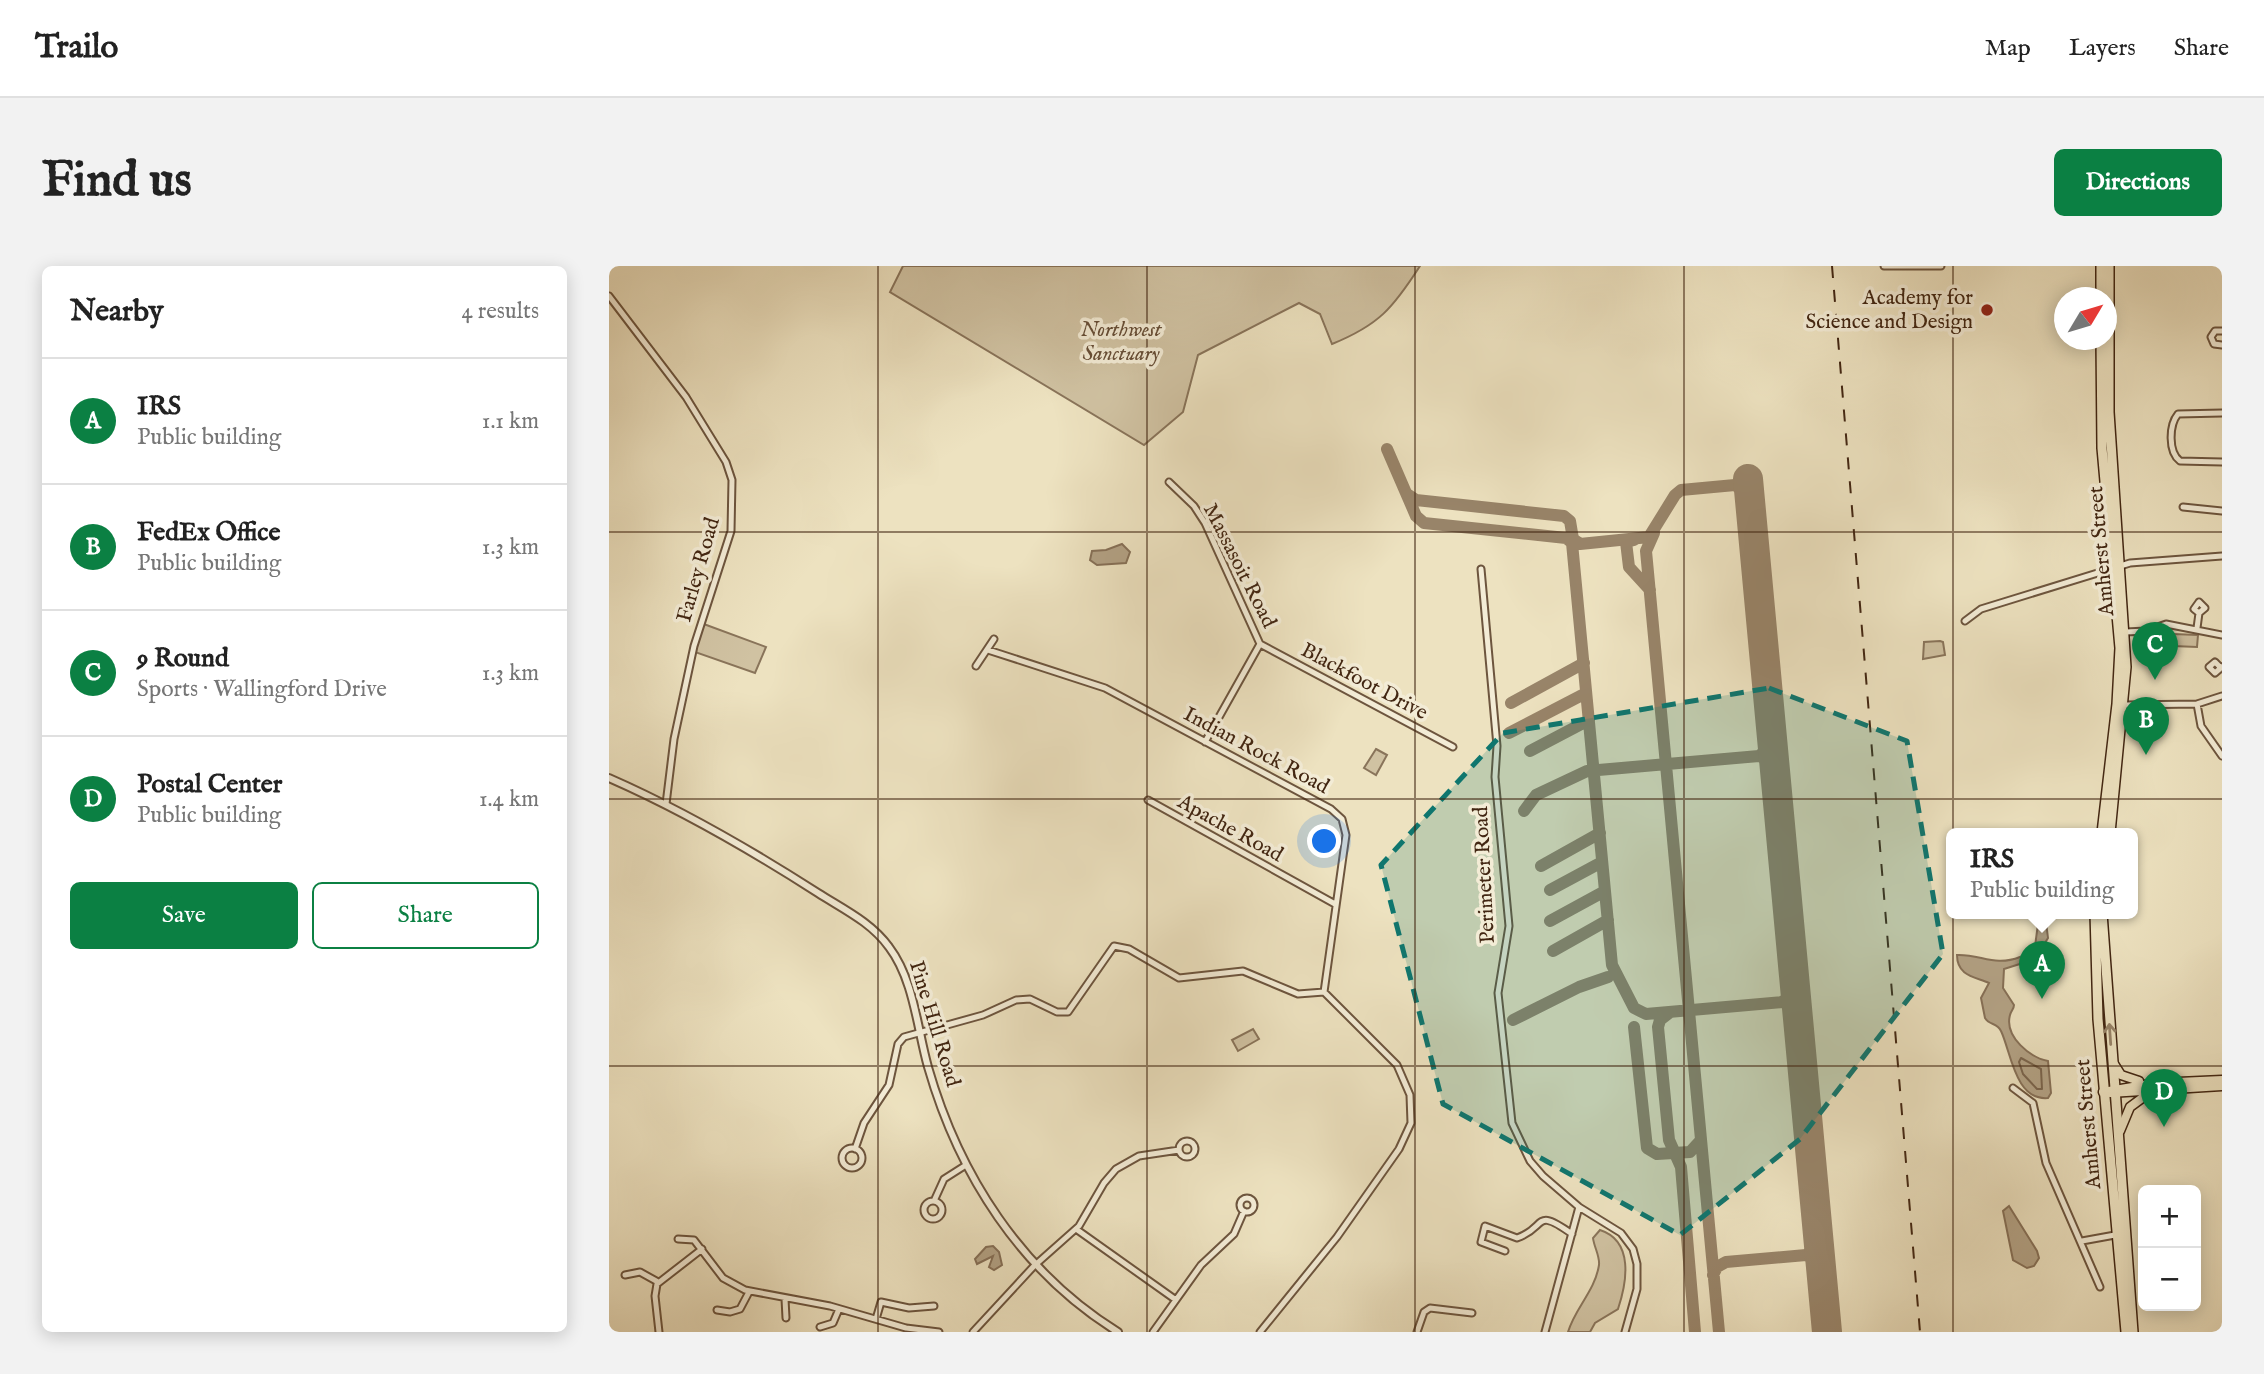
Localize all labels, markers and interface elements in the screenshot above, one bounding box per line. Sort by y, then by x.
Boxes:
text: Trailo [35,27,118,69]
text: Map [1985,33,2031,64]
text: Layers [2069,33,2136,64]
text: Share [2174,33,2229,64]
button: Directions [2054,149,2222,216]
text: Find us [42,151,192,213]
place label: Academy for Science and Design [1806,285,1973,336]
north arrow [2054,287,2117,350]
text: Nearby [70,293,163,331]
text: 4 results [461,297,539,326]
marker: Academy for Science and Design [1979,302,1995,318]
park label: Northwest Sanctuary [1080,317,1163,368]
text: IRS [137,390,181,423]
text: A [85,407,101,436]
text: 1.1 km [482,407,539,436]
text: Public building [137,423,281,452]
street label: Amherst Street [2083,485,2121,618]
street label: Massasoit Road [1196,499,1282,633]
street label: Farley Road [671,514,727,625]
text: FedEx Office [137,516,280,549]
text: B [85,533,101,562]
text: 1.3 km [482,533,539,562]
text: Public building [137,549,281,578]
pin: C [2132,622,2178,680]
street label: Blackfoot Drive [1296,637,1432,727]
text: 9 Round [137,642,229,675]
text: C [85,659,101,688]
text: 1.3 km [482,659,539,688]
text: Sports · Wallingford Drive [137,675,387,704]
pin: B [2123,697,2169,755]
street label: Indian Rock Road [1178,701,1334,801]
text: Postal Center [137,768,282,801]
text: D [84,785,102,814]
text: 1.4 km [479,785,539,814]
street label: Apache Road [1172,788,1288,869]
text: Public building [137,801,281,830]
street label: Perimeter Road [1468,805,1502,944]
your location [1307,824,1341,858]
popup [1946,828,2138,919]
text: IRS [1970,843,2014,876]
text: Public building [1970,876,2114,905]
button: Save [70,882,298,949]
button: Share [312,882,539,949]
pin: A [2019,941,2065,999]
street label: Pine Hill Road [902,958,966,1091]
one-way arrow [2103,1023,2116,1046]
street label: Amherst Street [2070,1058,2108,1191]
pin: D [2141,1069,2187,1127]
map controls [2138,1185,2201,1311]
button: + [2138,1185,2201,1248]
button: − [2138,1248,2201,1311]

